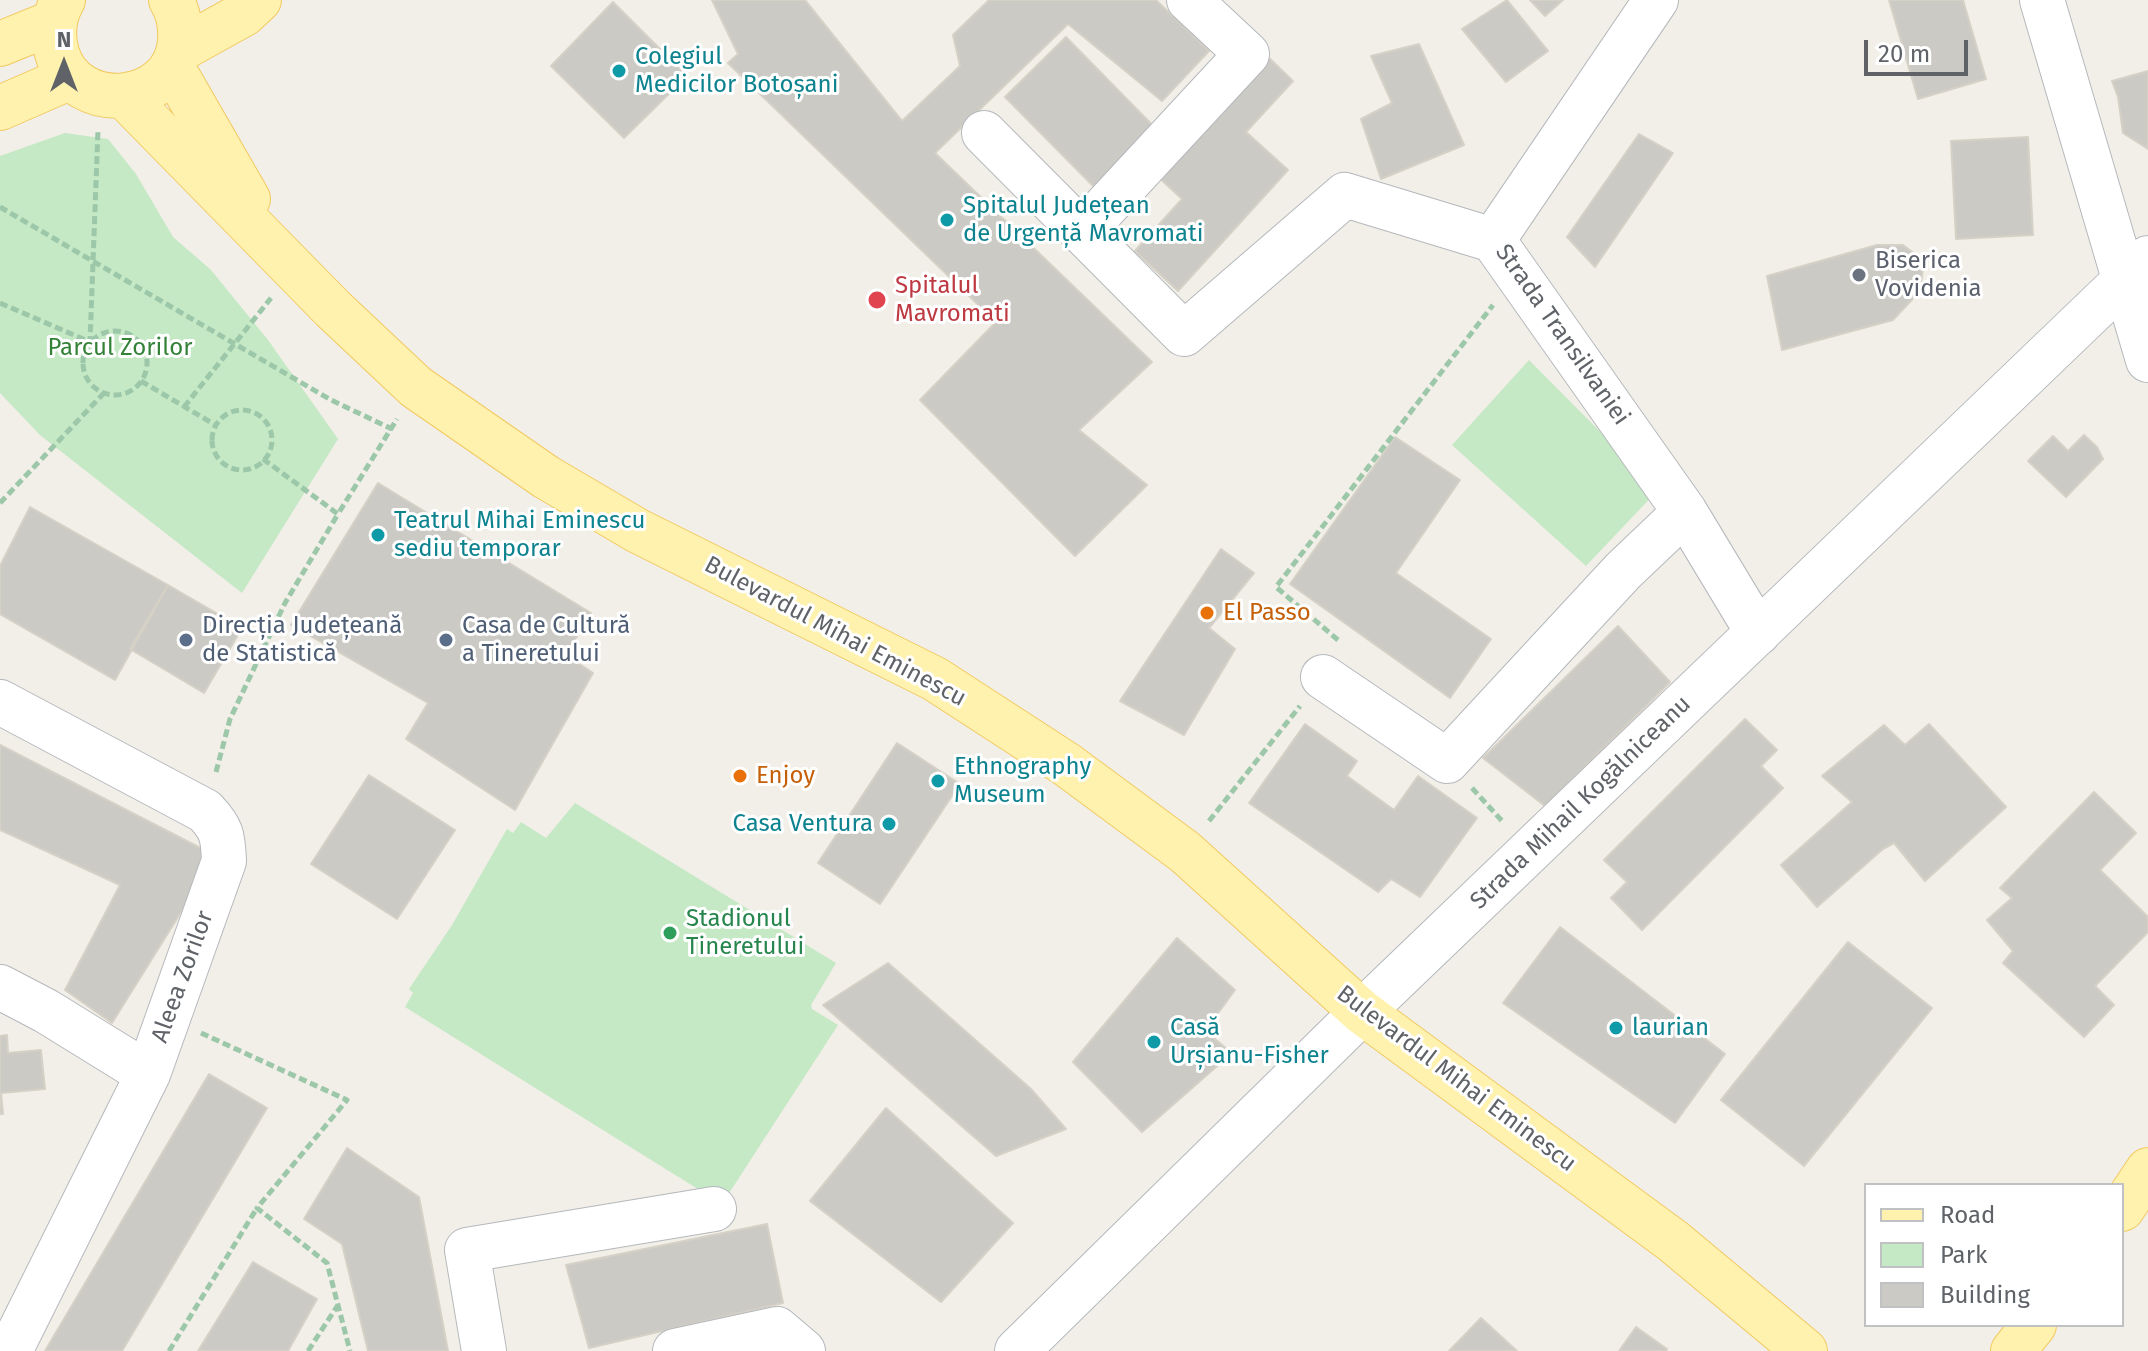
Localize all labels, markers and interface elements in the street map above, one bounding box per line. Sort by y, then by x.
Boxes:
north arrow [24,24,104,104]
scale bar [1868,24,1972,74]
text: N [57,26,71,53]
text: 20 m [1878,40,1930,68]
place label: Colegiul Medicilor Botoșani [635,43,838,99]
marker: Colegiul Medicilor Botoșani [610,62,628,80]
place label: Spitalul Județean de Urgență Mavromati [963,192,1204,248]
marker: Spitalul Județean de Urgență Mavromati [938,211,956,229]
street label: Strada Transilvaniei [1489,239,1635,431]
place label: Biserica Vovidenia [1875,247,1982,303]
marker: Biserica Vovidenia [1850,266,1868,284]
place label: Spitalul Mavromati [895,272,1010,328]
marker: Spitalul Mavromati [866,289,888,311]
park label: Parcul Zorilor [47,334,193,362]
place label: Teatrul Mihai Eminescu sediu temporar [394,507,645,563]
marker: Teatrul Mihai Eminescu sediu temporar [369,526,387,544]
street label: Bulevardul Mihai Eminescu [699,551,971,713]
place label: El Passo [1223,599,1311,627]
marker: El Passo [1198,604,1216,622]
place label: Direcția Județeană de Statistică [202,612,402,668]
place label: Casa de Cultură a Tineretului [462,612,630,668]
marker: Direcția Județeană de Statistică [177,631,195,649]
marker: Casa de Cultură a Tineretului [437,631,455,649]
street label: Strada Mihail Kogălniceanu [1465,690,1697,916]
place label: Ethnography Museum [954,753,1091,809]
place label: Enjoy [756,762,815,790]
marker: Enjoy [731,767,749,785]
marker: Ethnography Museum [929,772,947,790]
place label: Casa Ventura [733,810,873,838]
marker: Casa Ventura [880,815,898,833]
place label: Stadionul Tineretului [686,905,804,961]
street label: Aleea Zorilor [146,907,220,1047]
marker: Stadionul Tineretului [661,924,679,942]
street label: Bulevardul Mihai Eminescu [1331,980,1581,1178]
place label: Casă Urșianu-Fisher [1170,1014,1329,1070]
place label: laurian [1632,1014,1709,1042]
marker: laurian [1607,1019,1625,1037]
marker: Casă Urșianu-Fisher [1145,1033,1163,1051]
legend [1864,1183,2124,1327]
text: Road [1940,1201,1995,1229]
text: Park [1940,1241,1987,1269]
text: Building [1940,1281,2030,1309]

